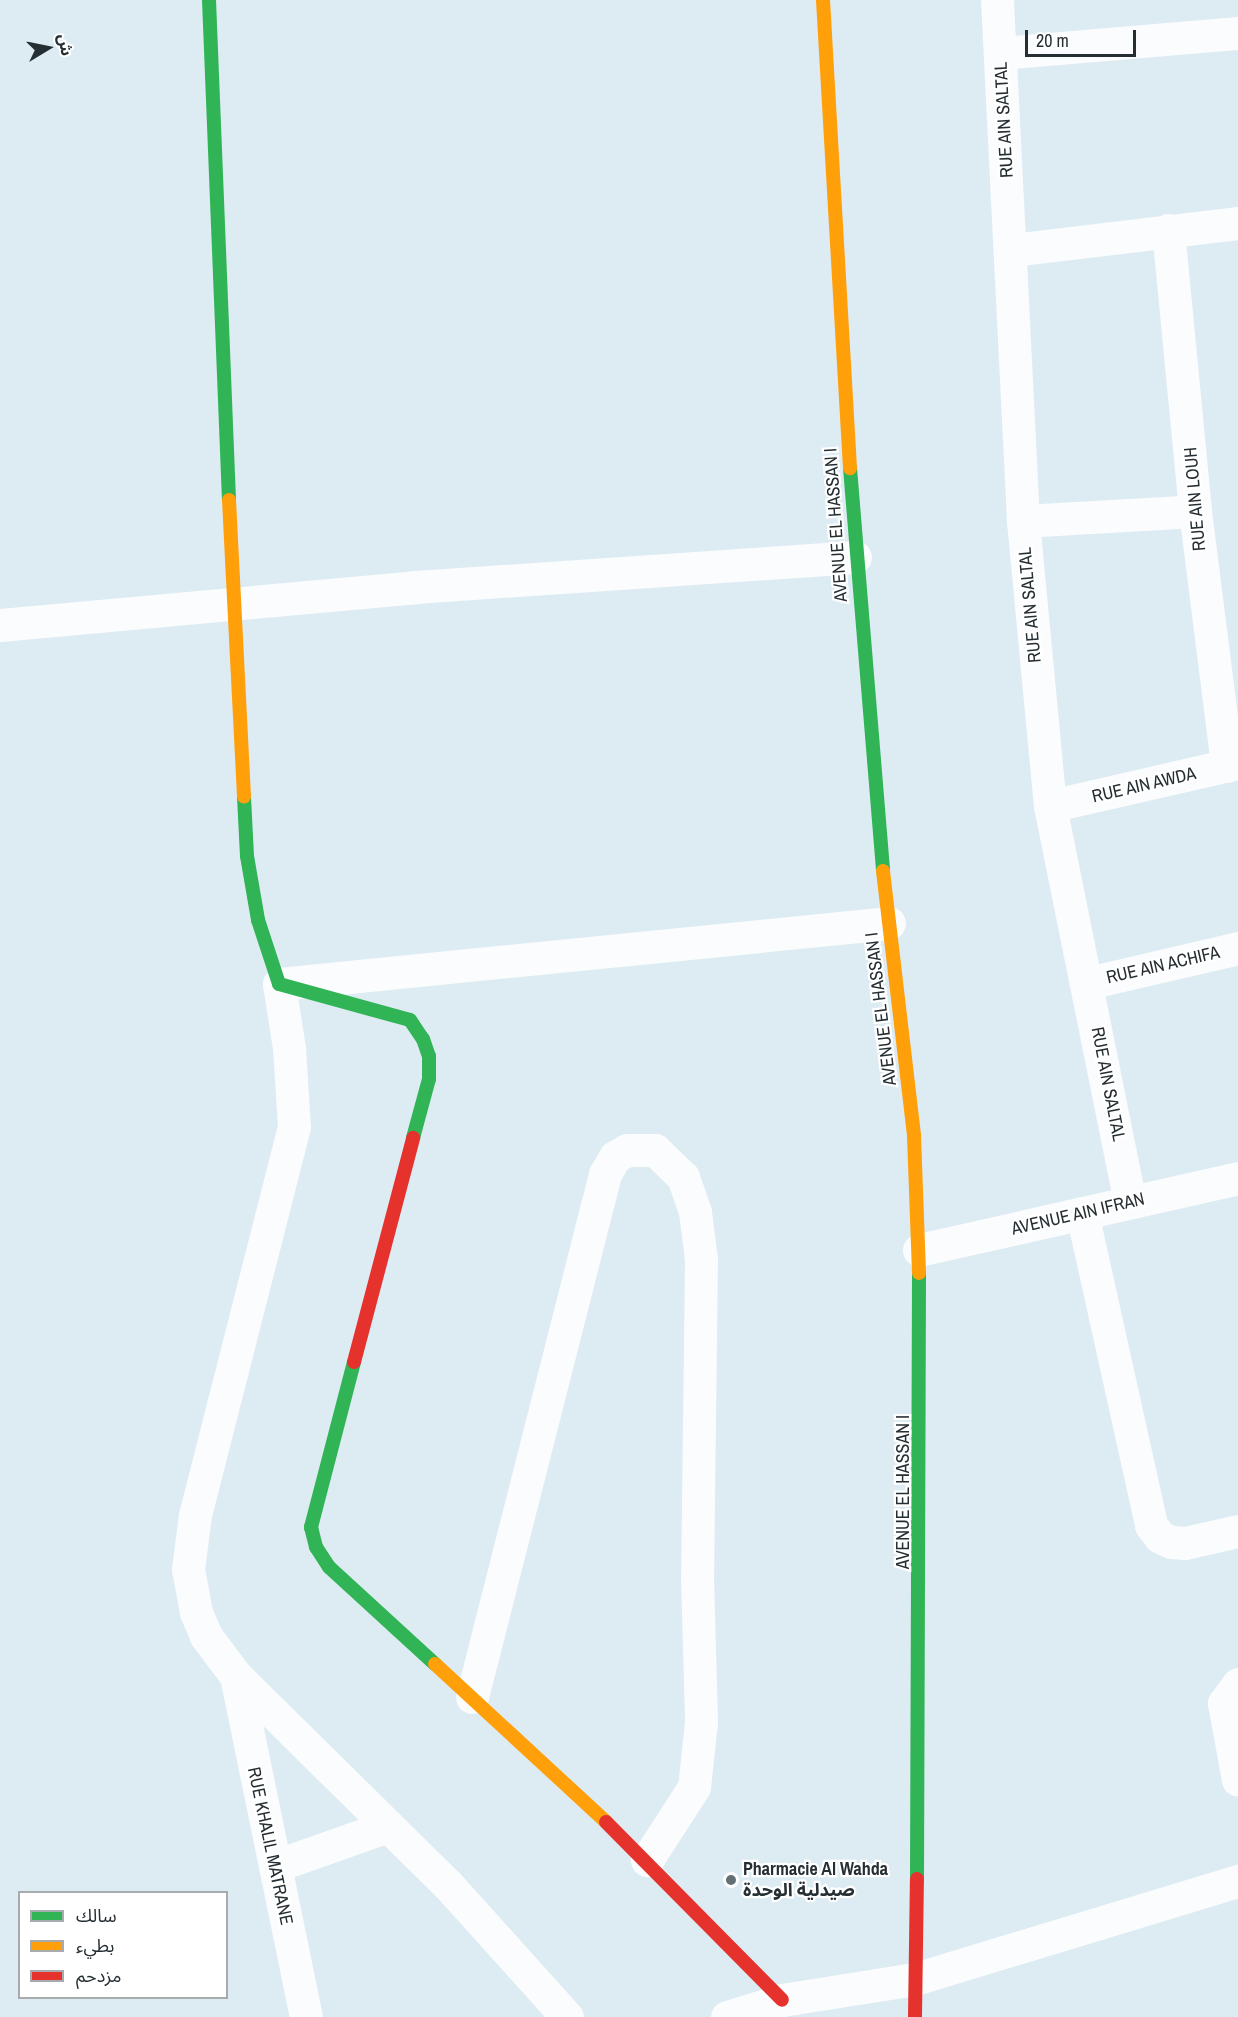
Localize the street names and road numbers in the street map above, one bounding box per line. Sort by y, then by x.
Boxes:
street label: RUE AIN SALTAL [990,61,1018,179]
street label: RUE AIN LOUH [1180,446,1210,552]
street label: AVENUE EL HASSAN I [820,447,852,603]
street label: RUE AIN SALTAL [1014,546,1046,664]
street label: RUE AIN AWDA [1089,762,1199,808]
street label: AVENUE EL HASSAN I [861,931,901,1087]
street label: RUE AIN ACHIFA [1103,941,1223,989]
street label: RUE AIN SALTAL [1086,1025,1130,1143]
street label: AVENUE AIN IFRAN [1009,1188,1147,1240]
street label: AVENUE EL HASSAN I [892,1415,914,1569]
street label: RUE KHALIL MATRANE [243,1765,297,1927]

